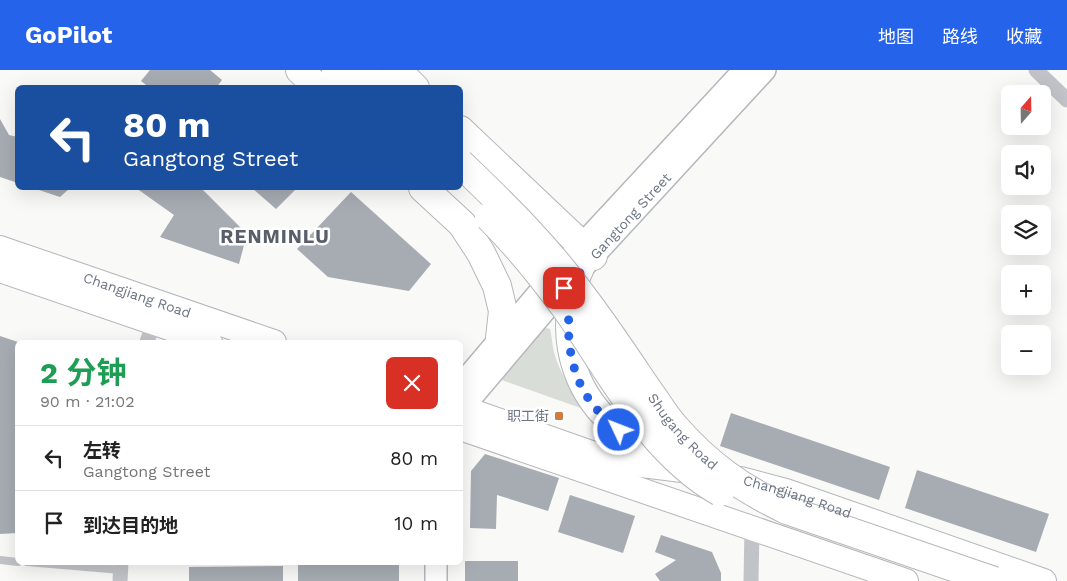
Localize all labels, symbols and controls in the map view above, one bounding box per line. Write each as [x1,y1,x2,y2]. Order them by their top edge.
text: GoPilot [25,21,112,49]
text: 地图 [878,26,914,47]
text: 路线 [942,26,978,47]
text: 收藏 [1006,26,1042,47]
north arrow [1001,85,1051,135]
map controls [1001,85,1051,375]
text: 80 m [123,104,210,146]
icon: left [40,105,105,170]
button: sound [1001,145,1051,195]
text: Gangtong Street [123,146,298,171]
street label: Gangtong Street [587,169,674,262]
button: layers [1001,205,1051,255]
district label: RENMINLU [220,225,330,248]
button: + [1001,265,1051,315]
pin [543,267,585,309]
street label: Changjiang Road [81,269,193,321]
icon: arrive [550,274,578,302]
button: − [1001,325,1051,375]
text: 2 分钟 [40,355,126,390]
button: close [386,357,438,409]
street label: Shugang Road [645,390,721,473]
text: 90 m · 21:02 [40,392,135,411]
position arrow [592,403,644,455]
place label: 职工街 [507,408,549,424]
marker: 职工街 [553,410,565,422]
text: 左转 [83,439,121,462]
icon: left [40,444,68,472]
text: 80 m [390,447,438,470]
text: Gangtong Street [83,462,210,481]
street label: Changjiang Road [741,472,854,521]
icon: arrive [40,509,68,537]
text: 10 m [394,512,438,535]
text: 到达目的地 [83,514,178,537]

